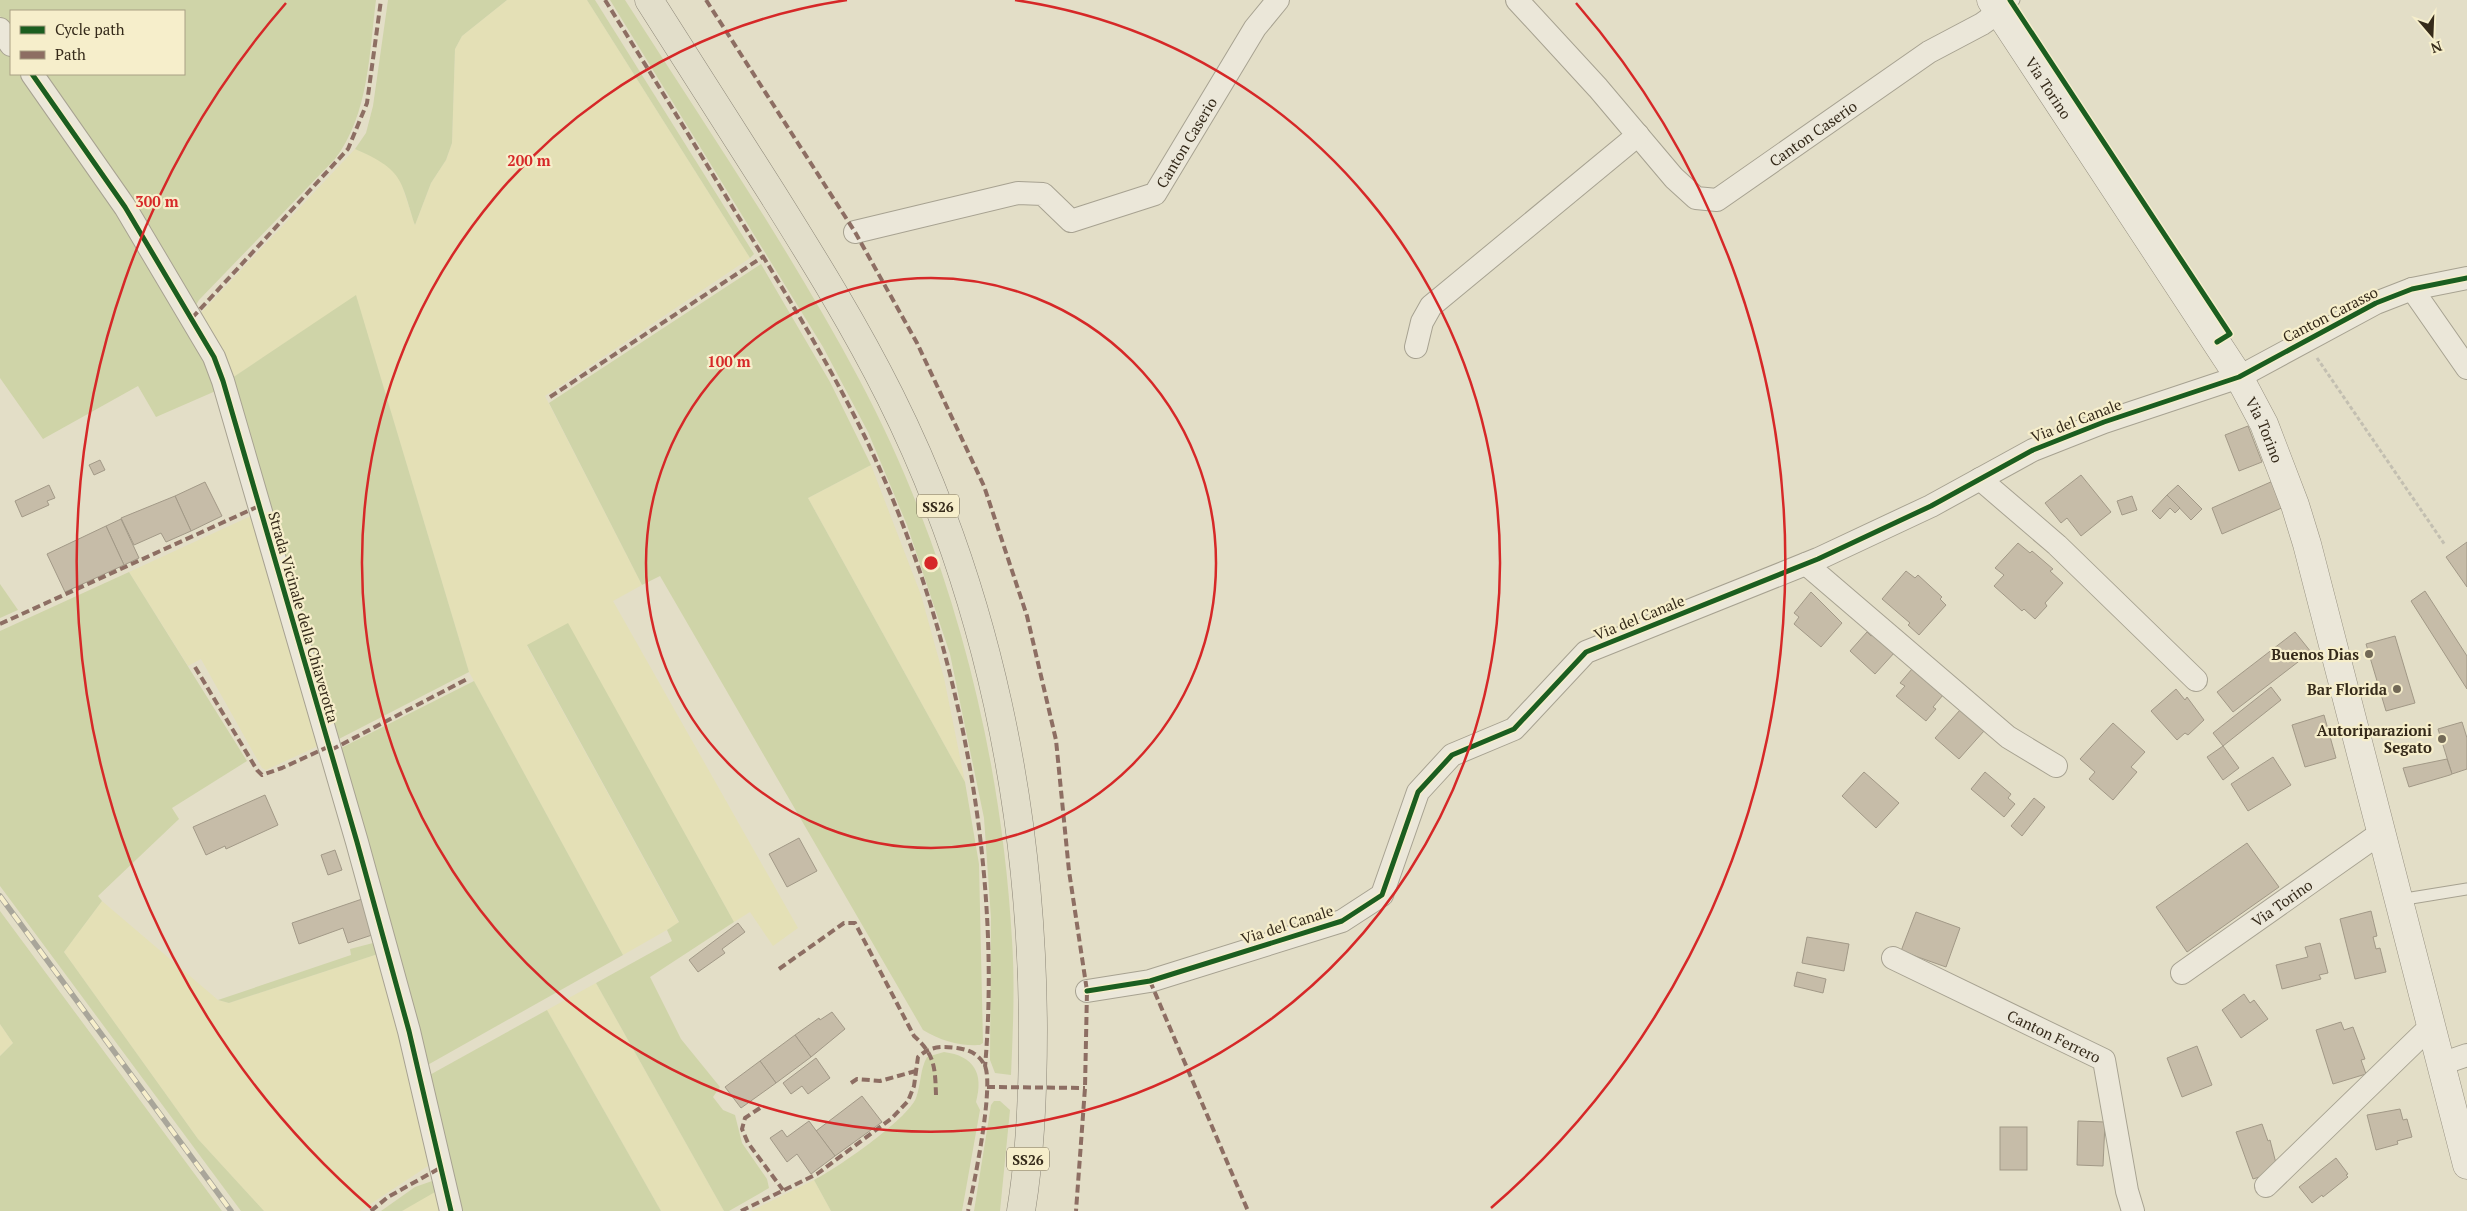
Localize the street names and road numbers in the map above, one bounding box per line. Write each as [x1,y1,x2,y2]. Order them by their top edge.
street label: Via Torino [2021,53,2076,123]
street label: Canton Caserio [1151,93,1221,191]
street label: Canton Caserio [1765,96,1860,171]
street label: Canton Carasso [2279,281,2381,347]
street label: Via del Canale [2028,393,2124,447]
street label: Via Torino [2241,393,2288,465]
road number: SS26 [917,494,959,518]
street label: Strada Vicinale della Chiaverotta [264,509,344,725]
street label: Via del Canale [1591,590,1687,644]
street label: Via Torino [2247,874,2316,931]
street label: Via del Canale [1238,900,1336,948]
street label: Canton Ferrero [2004,1005,2104,1067]
road number: SS26 [1007,1148,1049,1170]

